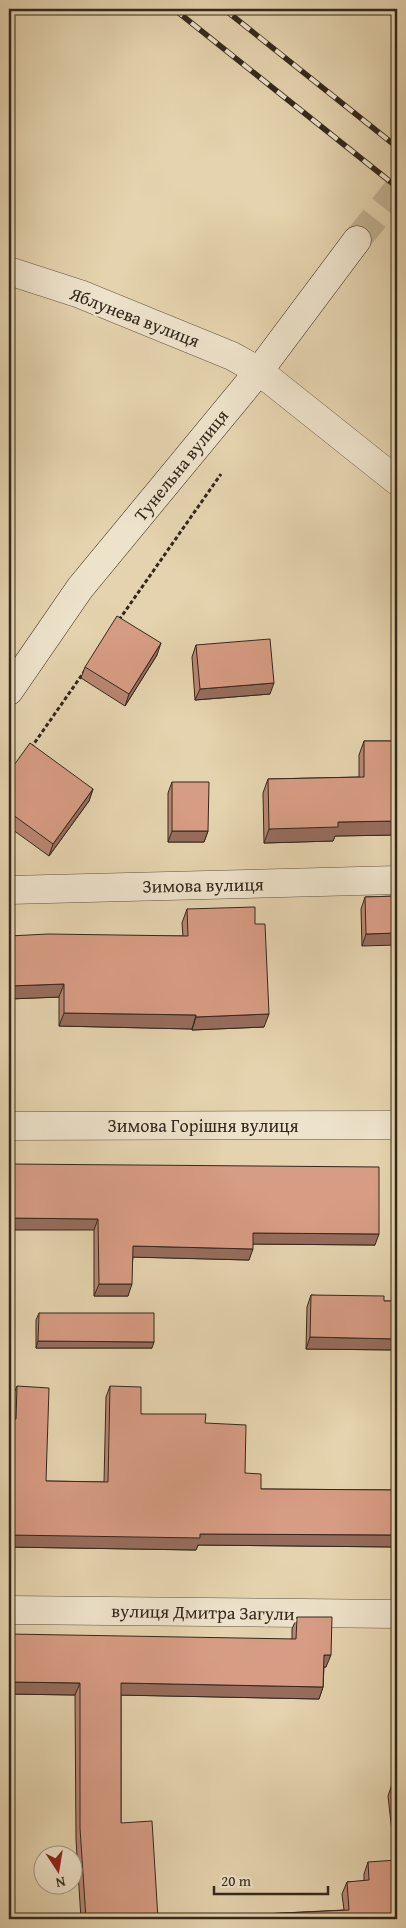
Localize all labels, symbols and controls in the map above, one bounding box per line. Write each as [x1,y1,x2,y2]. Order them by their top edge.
street label: Яблунева вулиця [65,279,204,354]
street label: Тунельна вулиця [127,403,235,527]
street label: Зимова вулиця [142,870,264,900]
street label: Зимова Горішня вулиця [107,1112,299,1139]
street label: вулиця Дмитра Загули [111,1597,295,1627]
north arrow [32,1846,82,1896]
scale bar [214,1863,327,1895]
text: 20 m [221,1870,252,1891]
text: N [53,1872,67,1894]

